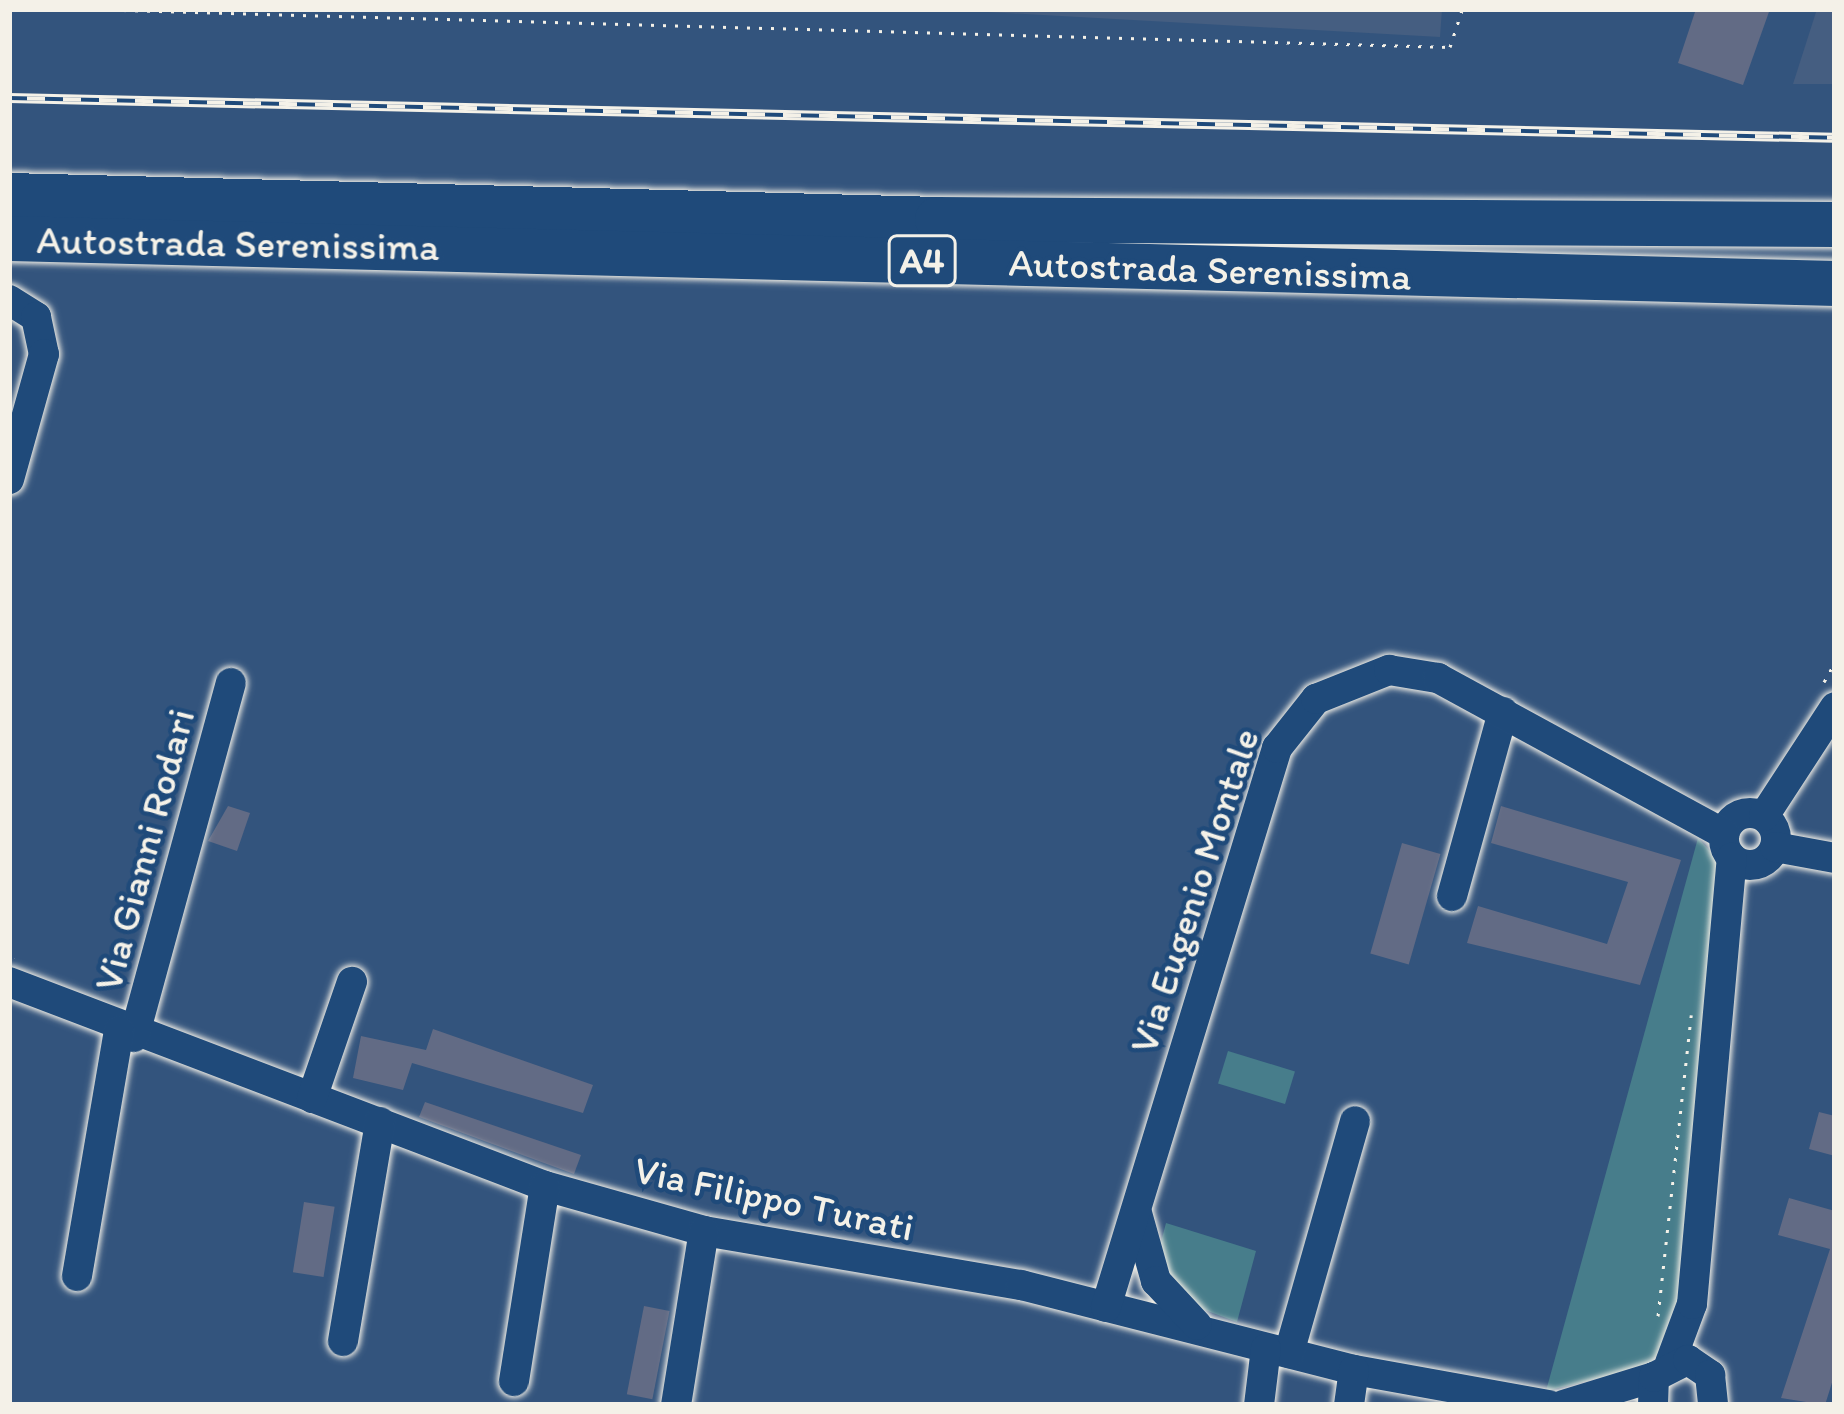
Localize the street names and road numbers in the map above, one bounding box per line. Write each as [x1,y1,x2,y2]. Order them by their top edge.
street label: Autostrada Serenissima [38,217,438,271]
road number: A4 [886,231,958,291]
street label: Autostrada Serenissima [1010,240,1410,300]
street label: Via Gianni Rodari [85,705,205,995]
street label: Via Eugenio Montale [1121,723,1269,1059]
street label: Via Filippo Turati [632,1147,916,1251]

